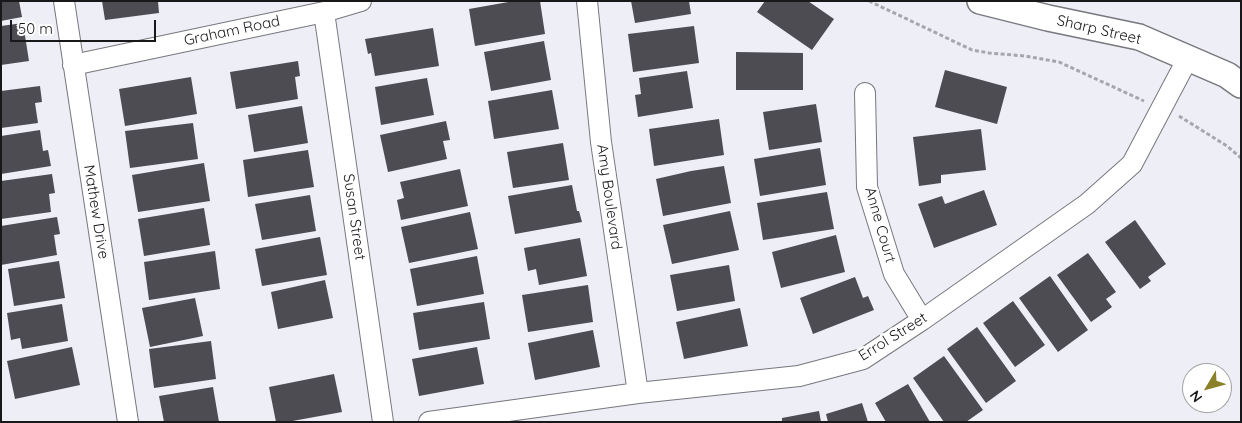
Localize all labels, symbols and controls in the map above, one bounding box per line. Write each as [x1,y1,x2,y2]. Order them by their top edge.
scale bar [12,10,159,42]
street label: Graham Road [182,12,282,50]
street label: Sharp Street [1055,12,1143,48]
text: 50 m [18,19,53,38]
street label: Amy Boulevard [593,143,625,251]
street label: Mathew Drive [80,164,112,260]
street label: Susan Street [339,173,369,261]
street label: Anne Court [861,185,899,265]
street label: Errol Street [855,309,931,365]
north arrow [1182,363,1232,413]
text: N [1186,387,1206,406]

